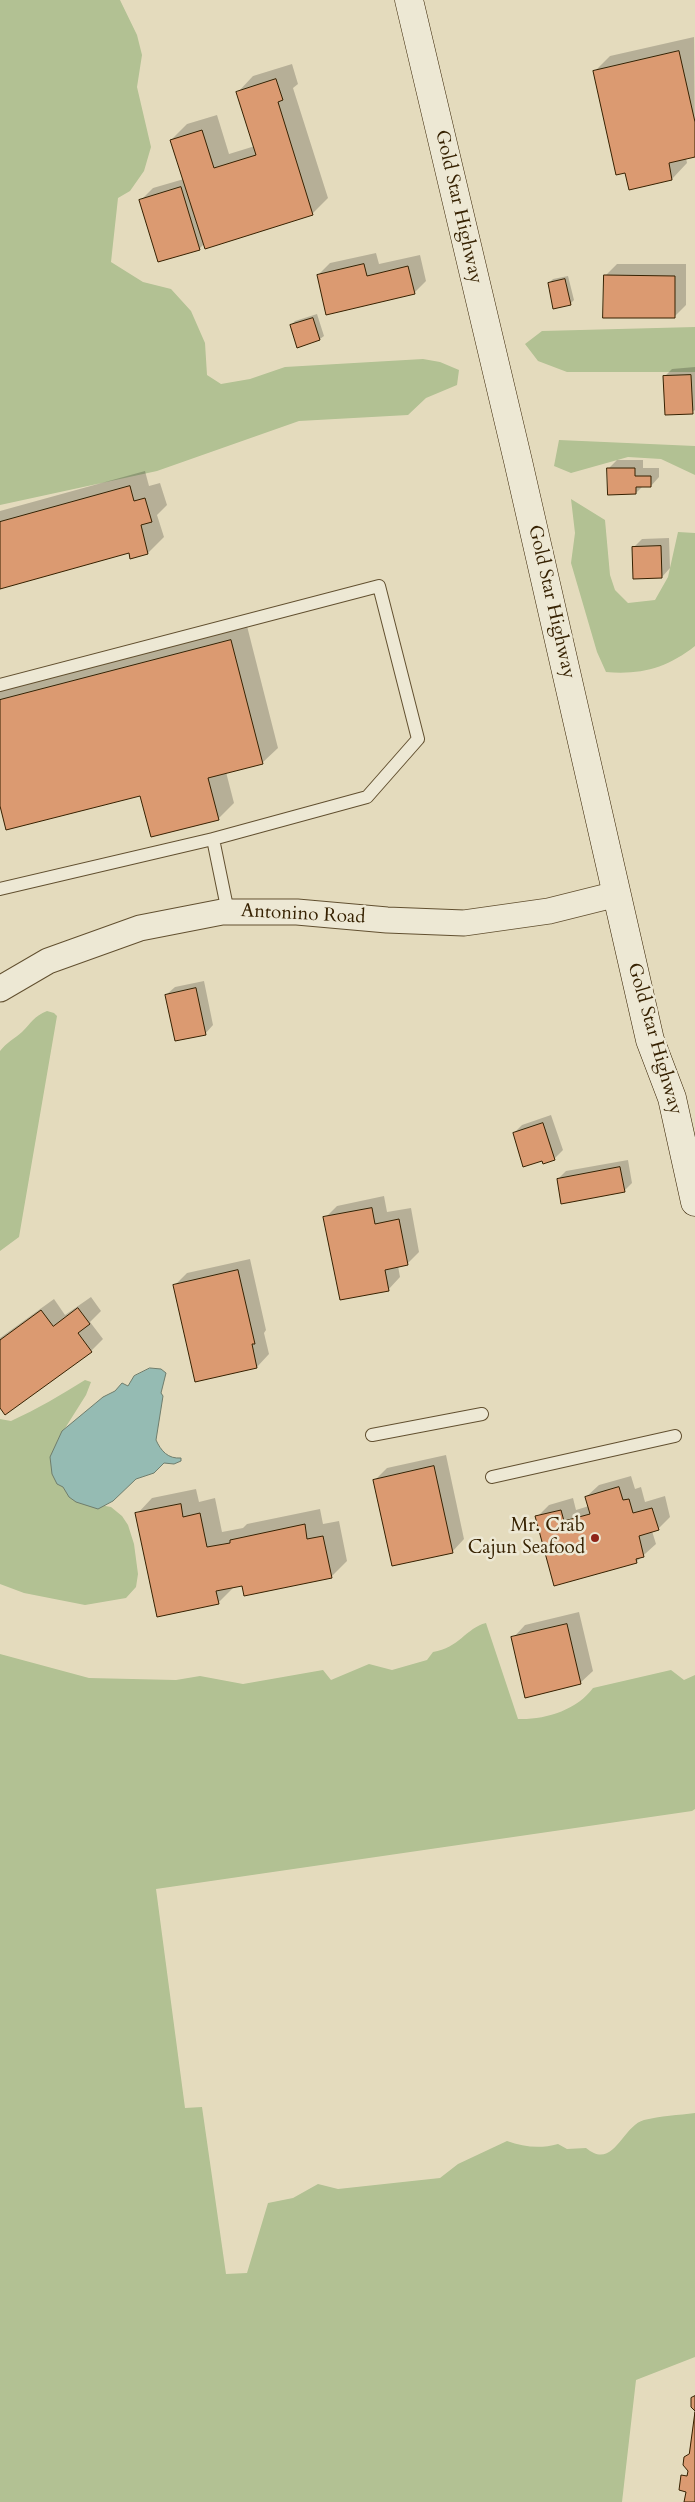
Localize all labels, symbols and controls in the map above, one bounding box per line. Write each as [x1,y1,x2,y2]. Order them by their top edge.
street label: Gold Star Highway [429,128,487,286]
street label: Gold Star Highway [522,523,580,681]
street label: Antonino Road [240,900,366,930]
street label: Gold Star Highway [621,960,687,1118]
place label: Mr. Crab Cajun Seafood [468,1516,585,1560]
marker: Mr. Crab Cajun Seafood [589,1532,601,1544]

